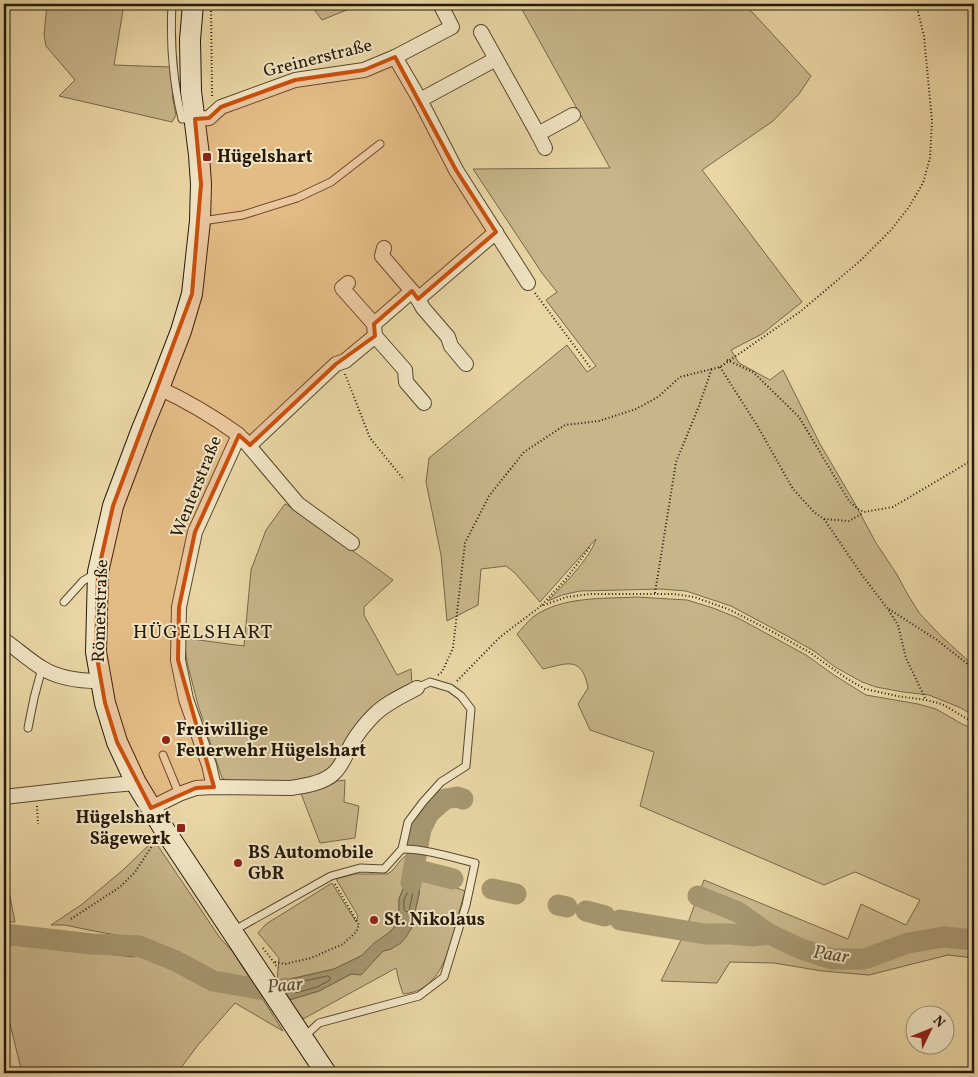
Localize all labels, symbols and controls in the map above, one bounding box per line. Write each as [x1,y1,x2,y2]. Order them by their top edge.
street label: Greinerstraße [261,33,375,85]
place label: Hügelshart [217,145,313,170]
marker: Hügelshart [201,151,213,163]
street label: Wenterstraße [165,432,229,542]
street label: Römerstraße [87,559,115,663]
district label: HÜGELSHART [133,619,273,647]
place label: Freiwillige Feuerwehr Hügelshart [176,718,366,764]
marker: Freiwillige Feuerwehr Hügelshart [160,734,172,746]
place label: Hügelshart Sägewerk [76,806,171,852]
marker: Hügelshart Sägewerk [175,822,187,834]
place label: BS Automobile GbR [248,841,374,887]
marker: BS Automobile GbR [232,857,244,869]
place label: St. Nikolaus [384,908,485,933]
marker: St. Nikolaus [368,914,380,926]
water label: Paar [811,939,852,971]
water label: Paar [266,971,305,1001]
north arrow [906,1004,956,1054]
text: N [928,1012,949,1032]

